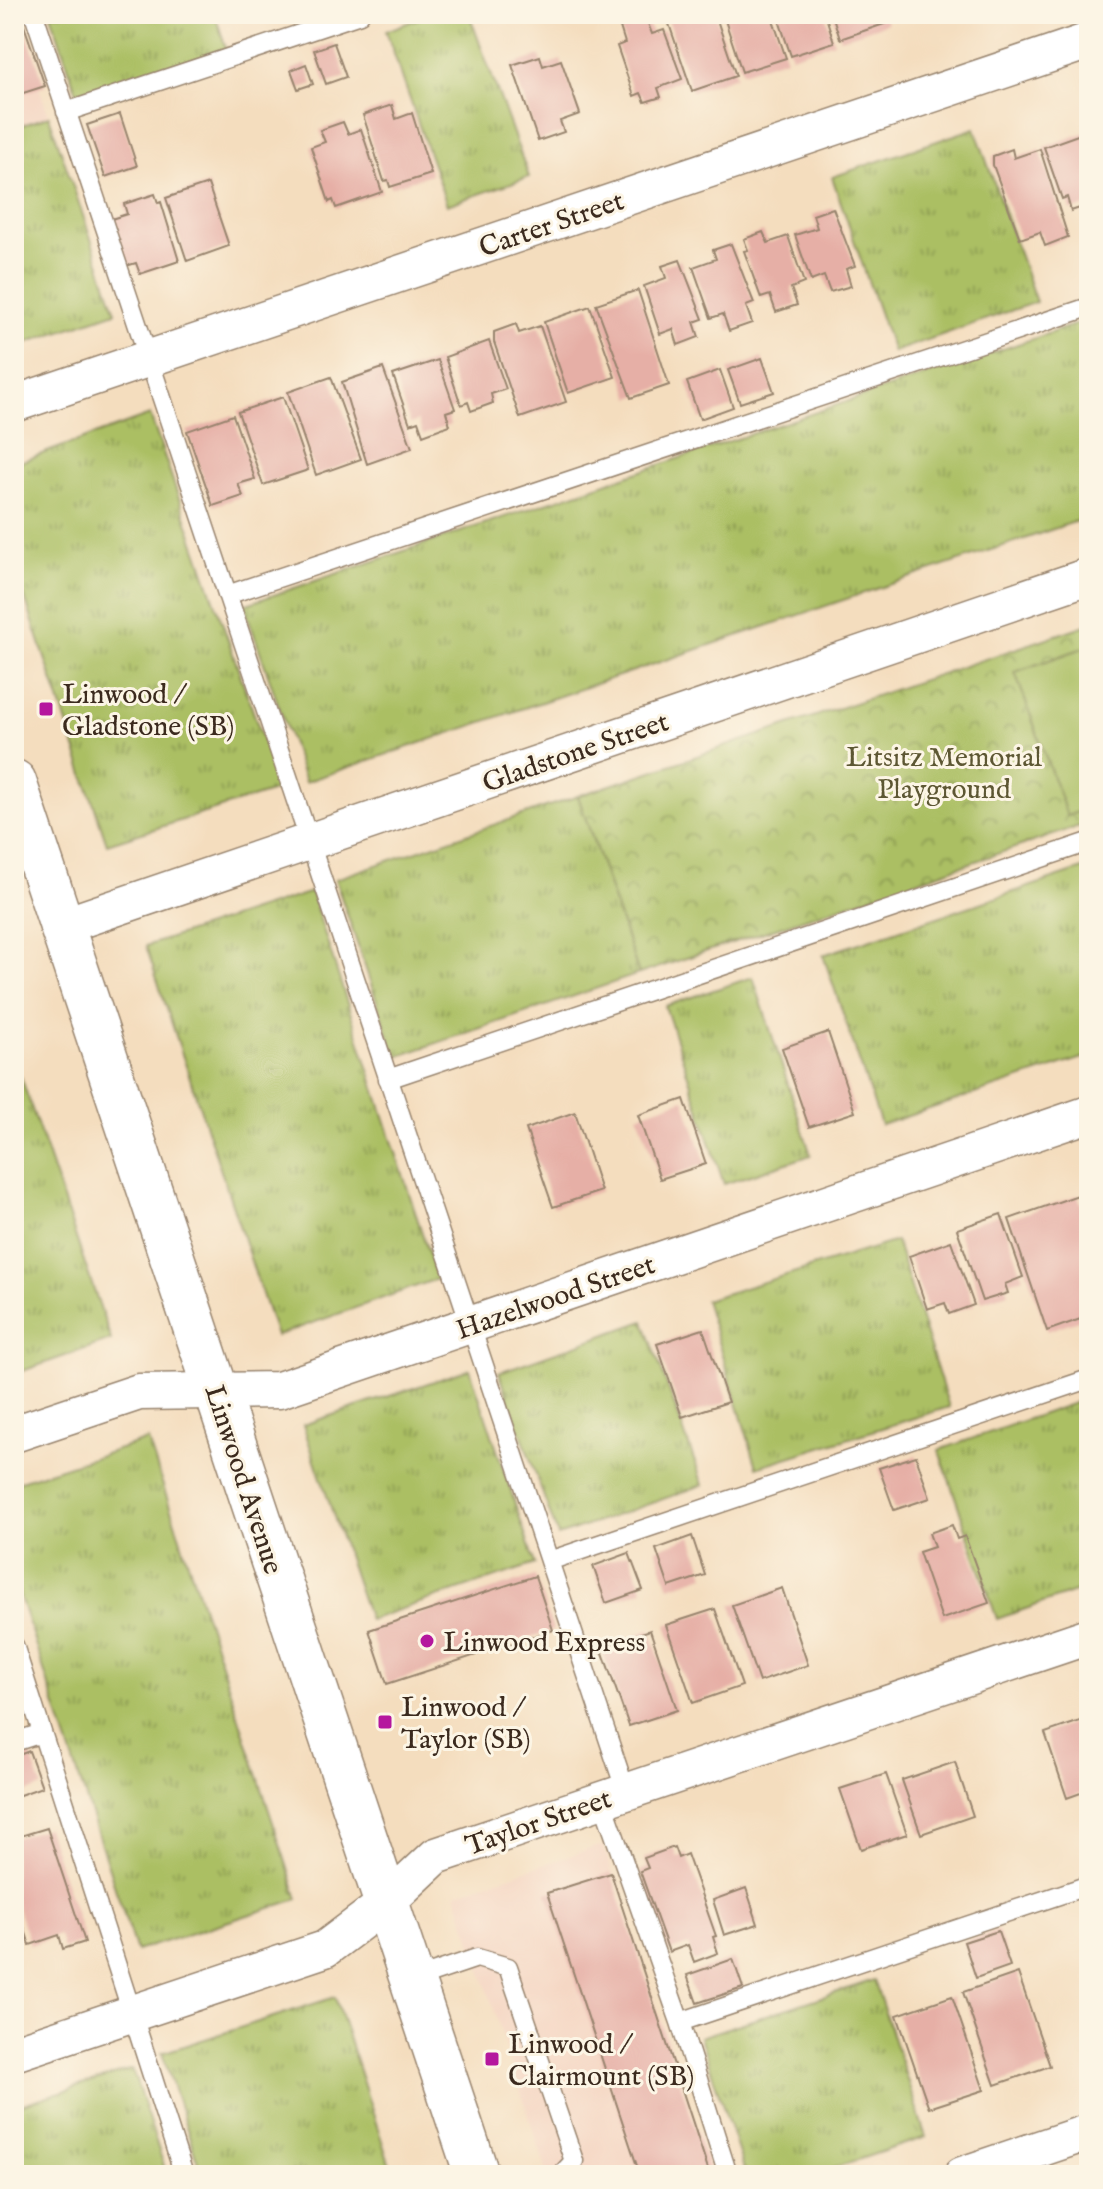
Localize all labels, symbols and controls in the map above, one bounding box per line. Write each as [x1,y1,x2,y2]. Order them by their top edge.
street label: Carter Street [475,184,629,266]
place label: Linwood / Gladstone (SB) [62,678,234,745]
marker: Linwood / Gladstone (SB) [37,700,55,718]
street label: Gladstone Street [478,705,674,802]
park label: Litsitz Memorial Playground [846,741,1042,808]
street label: Hazelwood Street [452,1248,660,1349]
street label: Linwood Avenue [196,1381,290,1579]
place label: Linwood Express [443,1626,645,1661]
marker: Linwood Express [418,1632,436,1650]
place label: Linwood / Taylor (SB) [401,1691,531,1758]
marker: Linwood / Taylor (SB) [376,1713,394,1731]
street label: Taylor Street [461,1782,617,1865]
place label: Linwood / Clairmount (SB) [508,2028,694,2095]
marker: Linwood / Clairmount (SB) [483,2050,501,2068]

